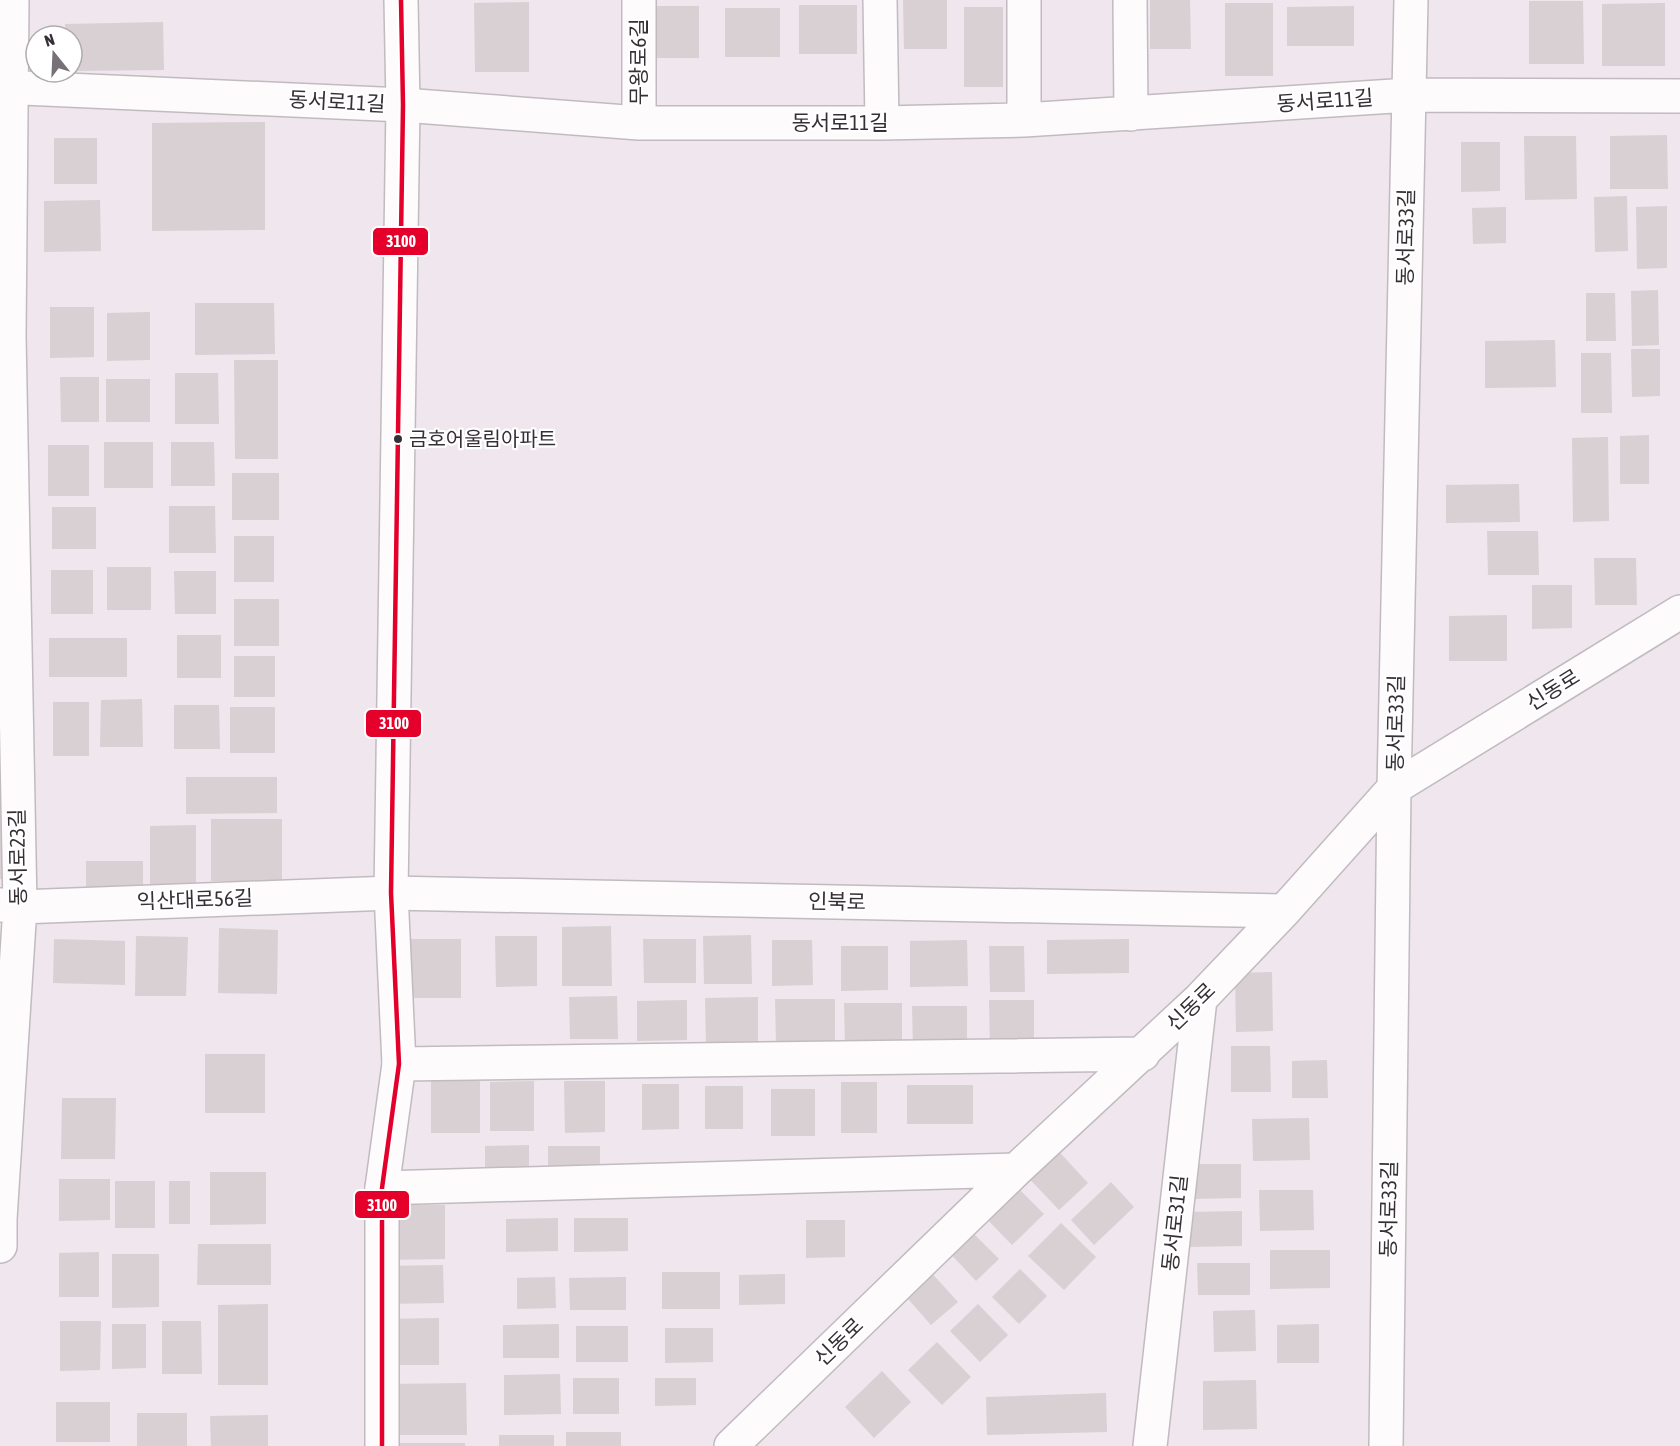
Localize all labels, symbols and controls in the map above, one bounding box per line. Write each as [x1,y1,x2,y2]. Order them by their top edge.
street label: 무왕로6길 [626,18,650,106]
north arrow [24,24,84,84]
text: N [42,30,57,50]
street label: 동서로11길 [1276,85,1374,115]
street label: 동서로11길 [288,86,386,116]
street label: 동서로11길 [791,110,889,134]
street label: 동서로33길 [1392,188,1418,286]
line badge: 3100 [372,227,429,256]
text: 3100 [386,232,417,250]
place label: 금호어울림아파트 [409,427,556,450]
marker: 금호어울림아파트 [392,433,404,445]
street label: 신동로 [1522,664,1583,715]
street label: 동서로33길 [1382,674,1408,772]
line badge: 3100 [365,709,422,738]
text: 3100 [379,714,410,732]
street label: 동서로23길 [4,808,30,906]
street label: 익산대로56길 [136,885,254,913]
street label: 인북로 [808,888,866,914]
street label: 신동로 [1161,978,1219,1035]
street label: 동서로33길 [1375,1160,1401,1258]
street label: 동서로31길 [1157,1173,1191,1272]
line badge: 3100 [354,1190,410,1219]
text: 3100 [367,1196,398,1214]
street label: 신동로 [809,1313,867,1370]

